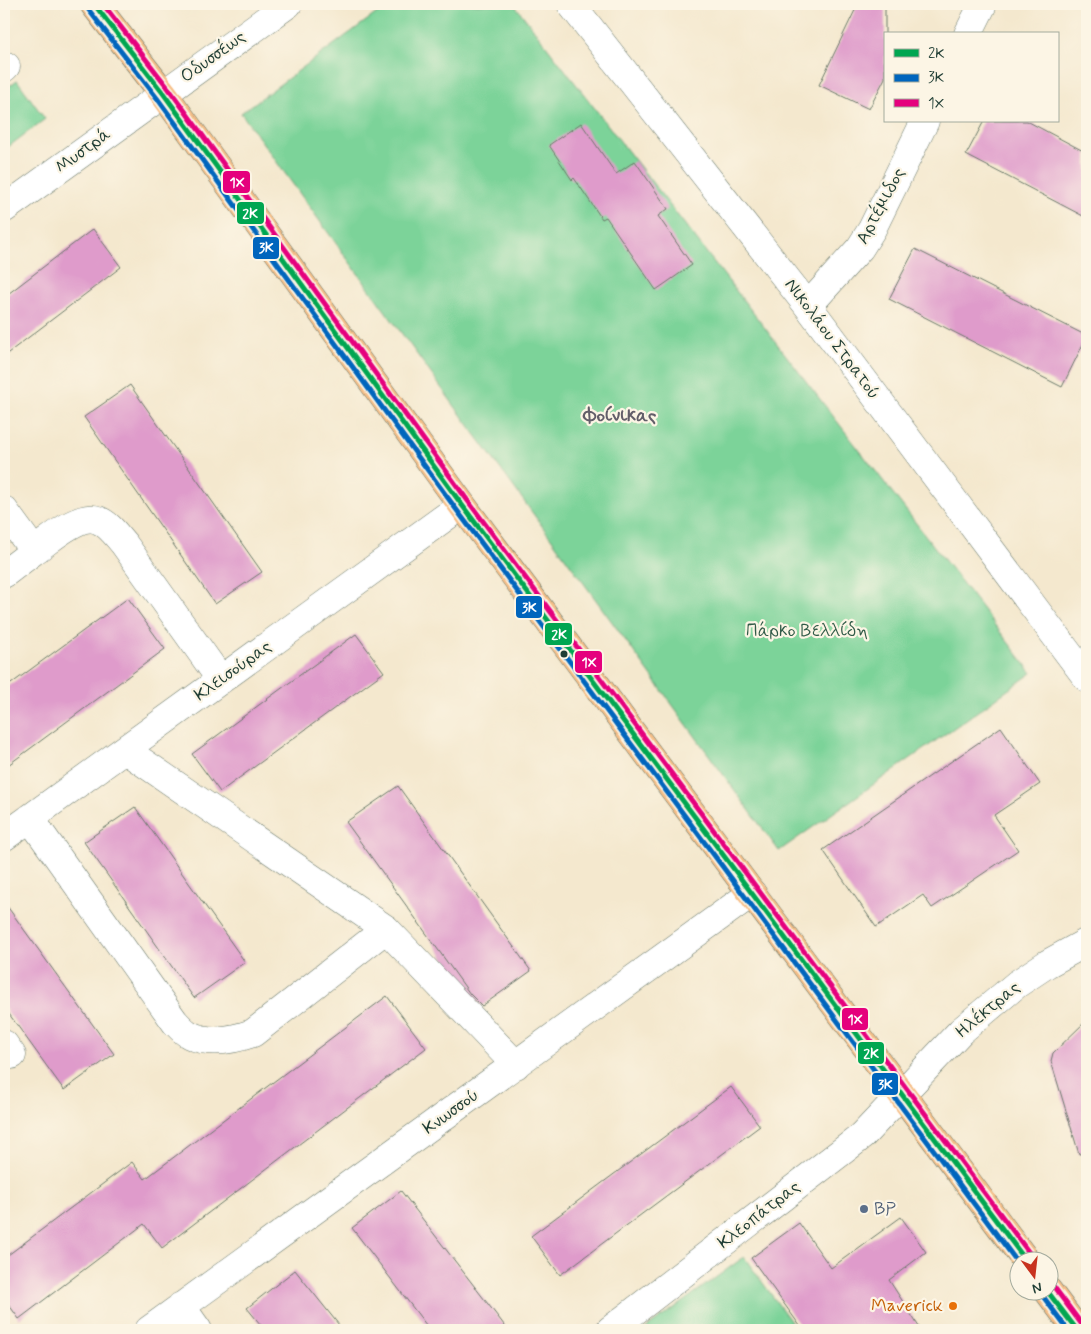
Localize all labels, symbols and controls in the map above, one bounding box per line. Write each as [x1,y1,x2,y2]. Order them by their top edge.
street label: Οδυσσέως [175,24,251,89]
legend [884,32,1058,122]
text: 2Κ [928,44,944,64]
text: 3Κ [928,68,944,88]
text: 1Χ [928,94,944,114]
street label: Μυστρά [50,123,116,179]
street label: Αρτέμιδος [850,163,911,248]
line badge: 1Χ [222,170,251,194]
text: 1Χ [229,174,245,192]
line badge: 2Κ [236,201,265,225]
text: 2Κ [242,205,258,223]
line badge: 3Κ [252,236,280,260]
text: 3Κ [259,239,274,257]
street label: Νικολάου Στρατού [779,274,885,404]
district label: Φοίνικας [583,403,657,428]
line badge: 3Κ [515,595,543,619]
text: 3Κ [522,599,537,617]
park label: Πάρκο Βελλίδη [746,619,868,643]
line badge: 2Κ [544,622,573,646]
text: 2Κ [551,626,567,644]
street label: Κλεισούρας [190,635,277,707]
unlabelled marker [559,649,569,659]
line badge: 1Χ [574,650,603,674]
text: 1Χ [581,654,597,672]
street label: Ηλέκτρας [950,975,1025,1044]
line badge: 1Χ [841,1007,869,1031]
text: 1Χ [847,1011,863,1029]
line badge: 2Κ [857,1041,885,1065]
text: 2Κ [863,1045,879,1063]
line badge: 3Κ [871,1072,899,1096]
text: 3Κ [878,1076,893,1094]
street label: Κνωσσού [418,1083,484,1141]
street label: Κλεοπάτρας [713,1175,805,1255]
place label: BP [874,1197,896,1221]
marker: BP [858,1203,870,1215]
north arrow [1008,1252,1058,1302]
text: N [1030,1278,1044,1297]
place label: Maverick [871,1294,943,1318]
marker: Maverick [947,1300,959,1312]

